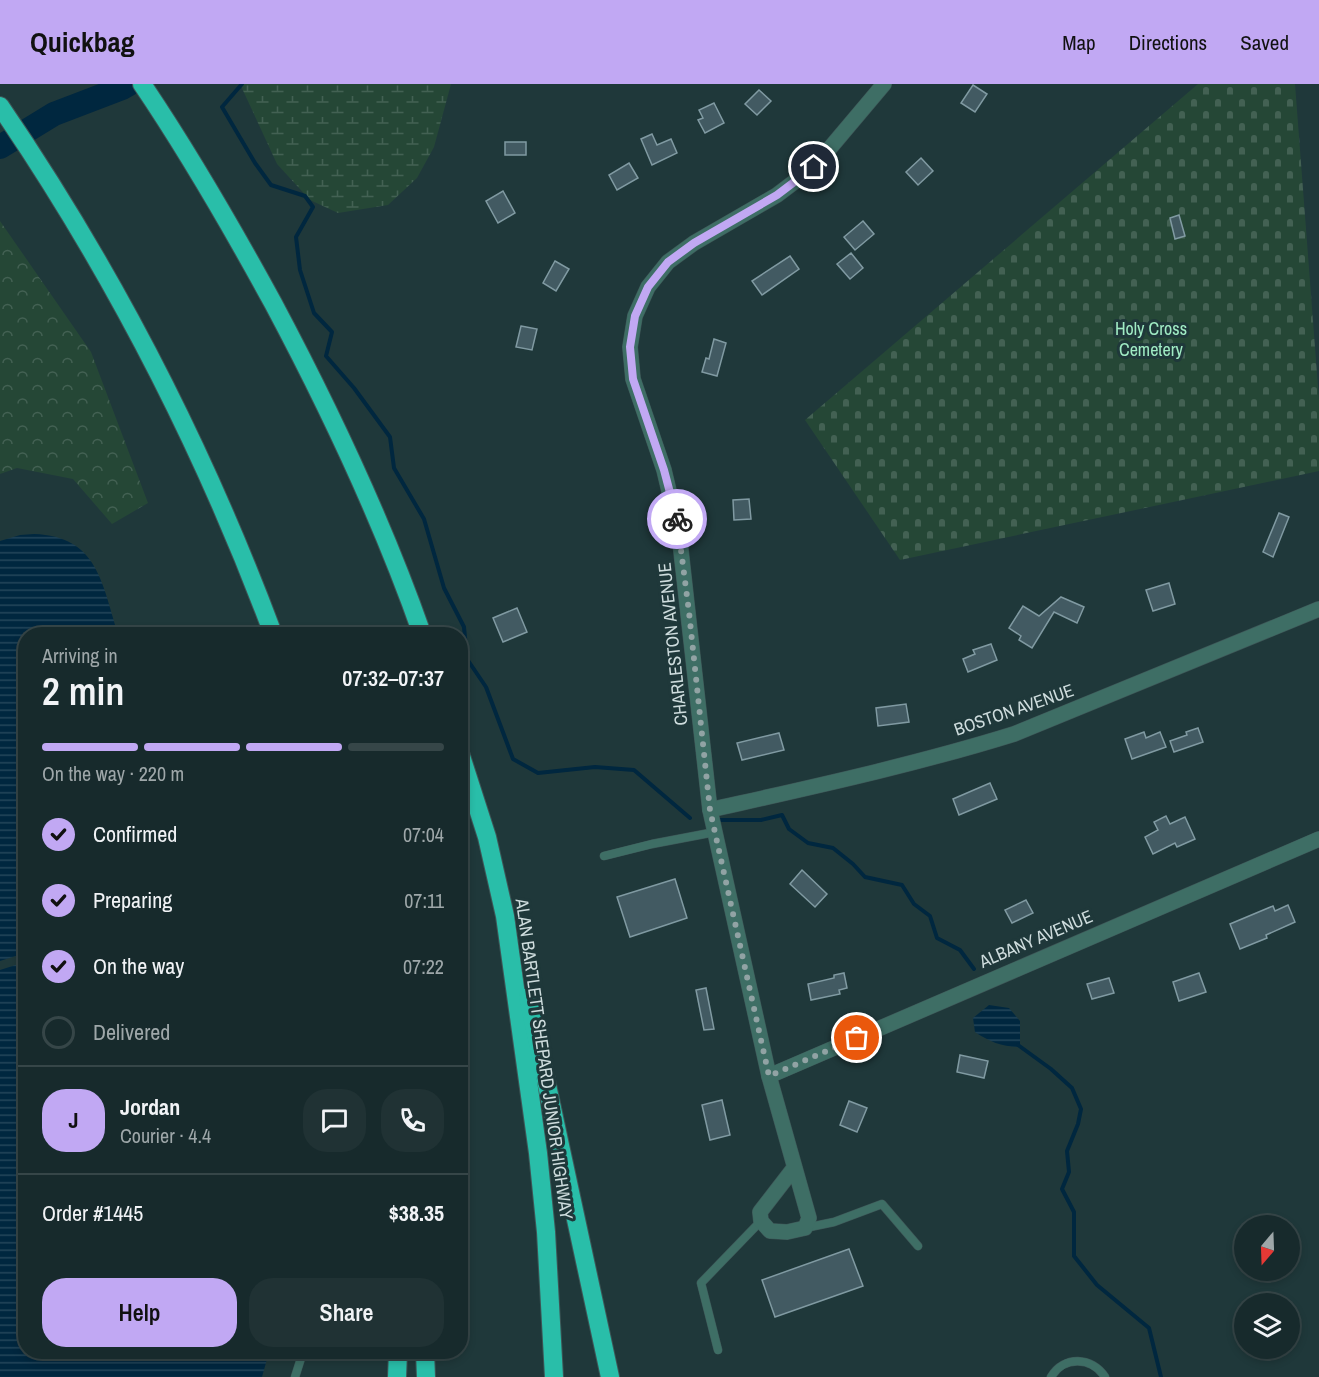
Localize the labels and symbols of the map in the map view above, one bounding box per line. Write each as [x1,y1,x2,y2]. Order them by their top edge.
pin [788,141,839,192]
park label: Holy Cross Cemetery [1115,316,1187,362]
courier [647,489,707,549]
street label: CHARLESTON AVENUE [652,561,693,727]
street label: BOSTON AVENUE [951,677,1077,742]
street label: ALAN BARTLETT SHEPARD JUNIOR HIGHWAY [509,896,579,1221]
street label: ALBANY AVENUE [974,903,1096,974]
pin [831,1012,882,1063]
north arrow [1234,1215,1300,1281]

